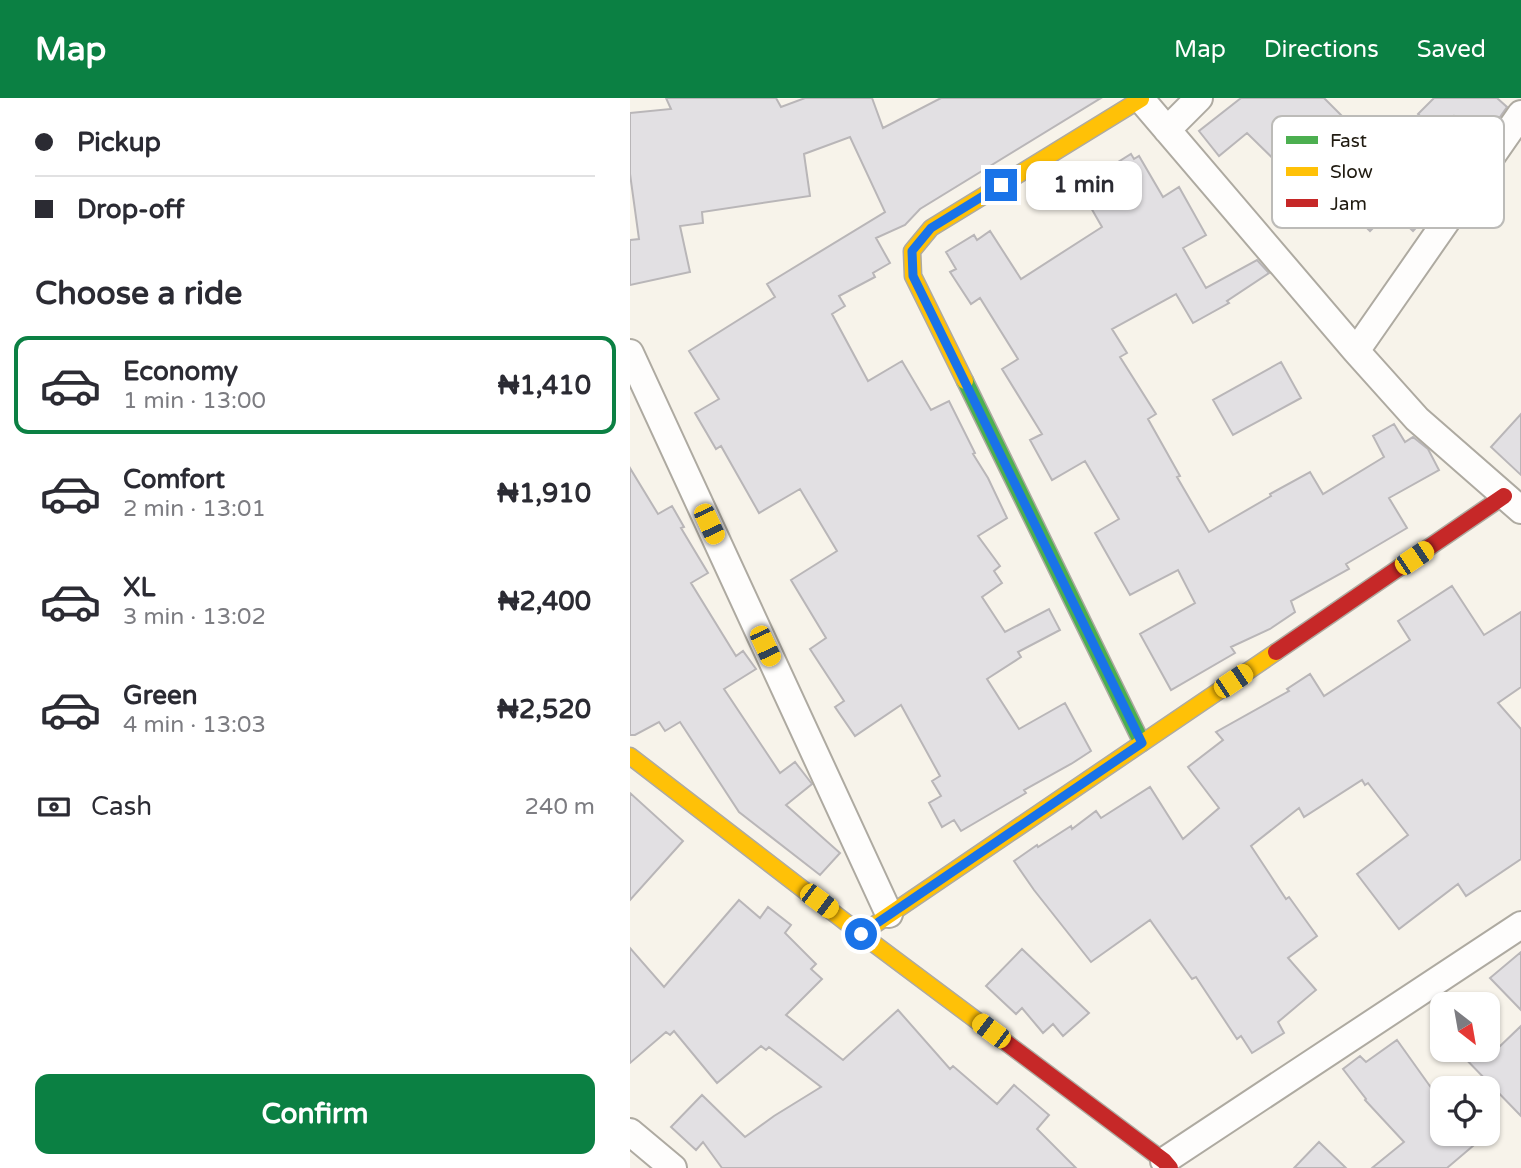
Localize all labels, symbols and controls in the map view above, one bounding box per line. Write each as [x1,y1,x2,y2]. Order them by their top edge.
text: Map [35,30,106,69]
text: Map [1174,35,1226,64]
text: Directions [1264,35,1379,64]
text: Saved [1417,35,1486,64]
legend [1272,116,1504,228]
text: Pickup [77,127,161,158]
text: Fast [1330,130,1367,152]
callout: 1 min [1026,160,1141,210]
text: Slow [1330,161,1373,183]
route end [985,169,1017,201]
text: 1 min [1053,171,1115,199]
text: Jam [1330,193,1367,215]
text: Drop-off [77,194,184,225]
text: Choose a ride [35,275,242,313]
icon: car [39,354,102,417]
text: Economy [123,356,238,387]
text: ₦1,410 [498,370,591,401]
text: 1 min · 13:00 [123,387,266,415]
icon: car [39,462,102,525]
text: Comfort [123,464,225,495]
text: ₦1,910 [497,478,591,509]
text: 2 min · 13:01 [123,495,266,523]
car [691,501,728,547]
car [1391,538,1438,578]
icon: car [39,570,102,633]
text: XL [123,572,155,603]
text: ₦2,400 [498,586,591,617]
text: 3 min · 13:02 [123,603,266,631]
car [747,623,784,669]
car [1210,661,1257,701]
icon: car [39,678,102,741]
text: Green [123,680,198,711]
text: ₦2,520 [497,694,591,725]
text: 4 min · 13:03 [123,711,266,739]
icon: cash [35,788,73,826]
text: Cash [91,791,152,822]
text: 240 m [525,793,595,821]
car [796,880,843,922]
route start [845,918,877,950]
north arrow [1430,992,1500,1062]
map controls [1430,992,1500,1146]
car [968,1010,1015,1052]
button: Confirm [35,1074,595,1154]
button: locate [1430,1076,1500,1146]

